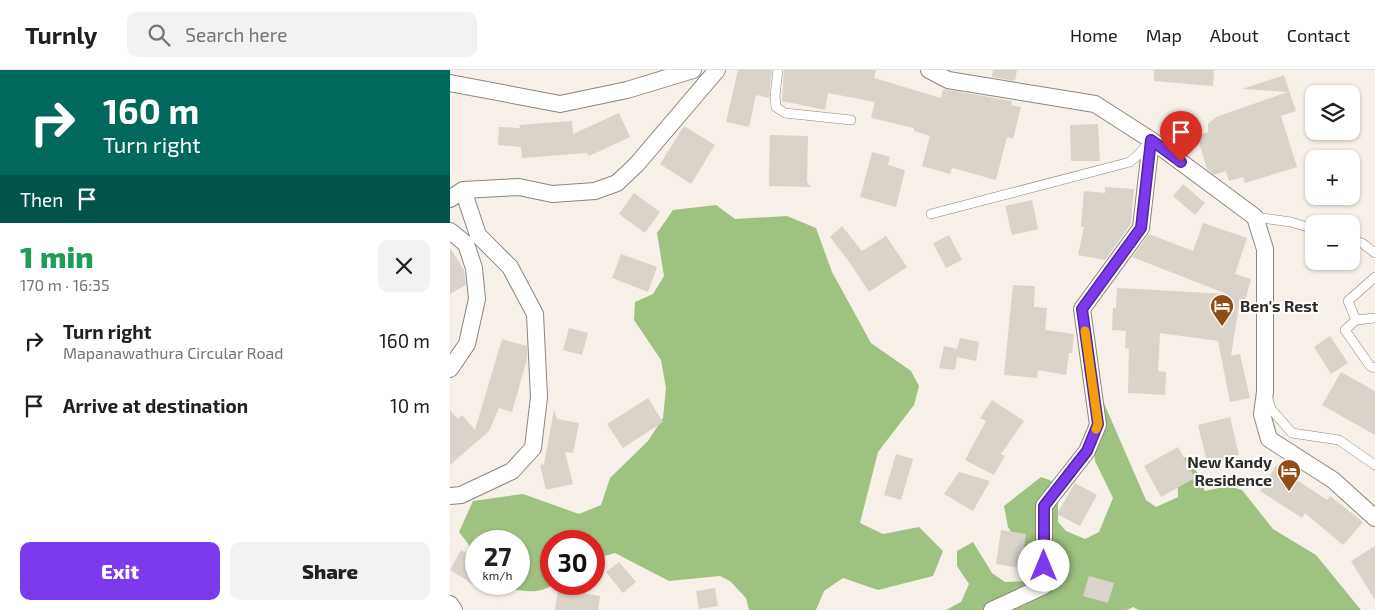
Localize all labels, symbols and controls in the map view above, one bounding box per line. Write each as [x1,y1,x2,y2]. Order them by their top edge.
search box [127,12,477,57]
text: Turnly [25,20,97,49]
icon: search [145,21,173,49]
text: Search here [185,23,287,46]
text: Home [1070,24,1118,46]
text: Map [1146,24,1182,46]
text: About [1210,24,1259,46]
text: Contact [1287,24,1350,46]
map controls [1305,85,1360,270]
button: layers [1305,85,1360,140]
text: 160 m [103,89,199,131]
icon: right [20,90,85,155]
pin [1160,111,1202,162]
icon: arrive [1167,118,1195,146]
text: Turn right [103,131,201,157]
button: + [1305,150,1360,205]
icon: arrive [73,185,101,213]
text: Then [20,188,63,211]
button: − [1305,215,1360,270]
text: 1 min [20,238,94,274]
button: close [378,240,430,292]
text: 170 m · 16:35 [20,275,109,294]
hotel icon: Ben's Rest [1209,293,1235,327]
place label: Ben's Rest [1240,296,1319,315]
text: Turn right [63,320,151,343]
icon: right [20,327,48,355]
text: 160 m [379,329,430,352]
text: Mapanawathura Circular Road [63,343,283,362]
icon: arrive [20,392,48,420]
text: Arrive at destination [63,394,248,417]
text: 10 m [390,394,430,417]
place label: New Kandy Residence [1187,452,1272,489]
hotel icon: New Kandy Residence [1276,458,1302,492]
speed limit sign: 30 [540,530,605,595]
position arrow [1017,539,1069,591]
text: 27 [484,541,511,571]
button: Exit [20,542,220,600]
button: Share [230,542,430,600]
text: km/h [483,568,512,582]

